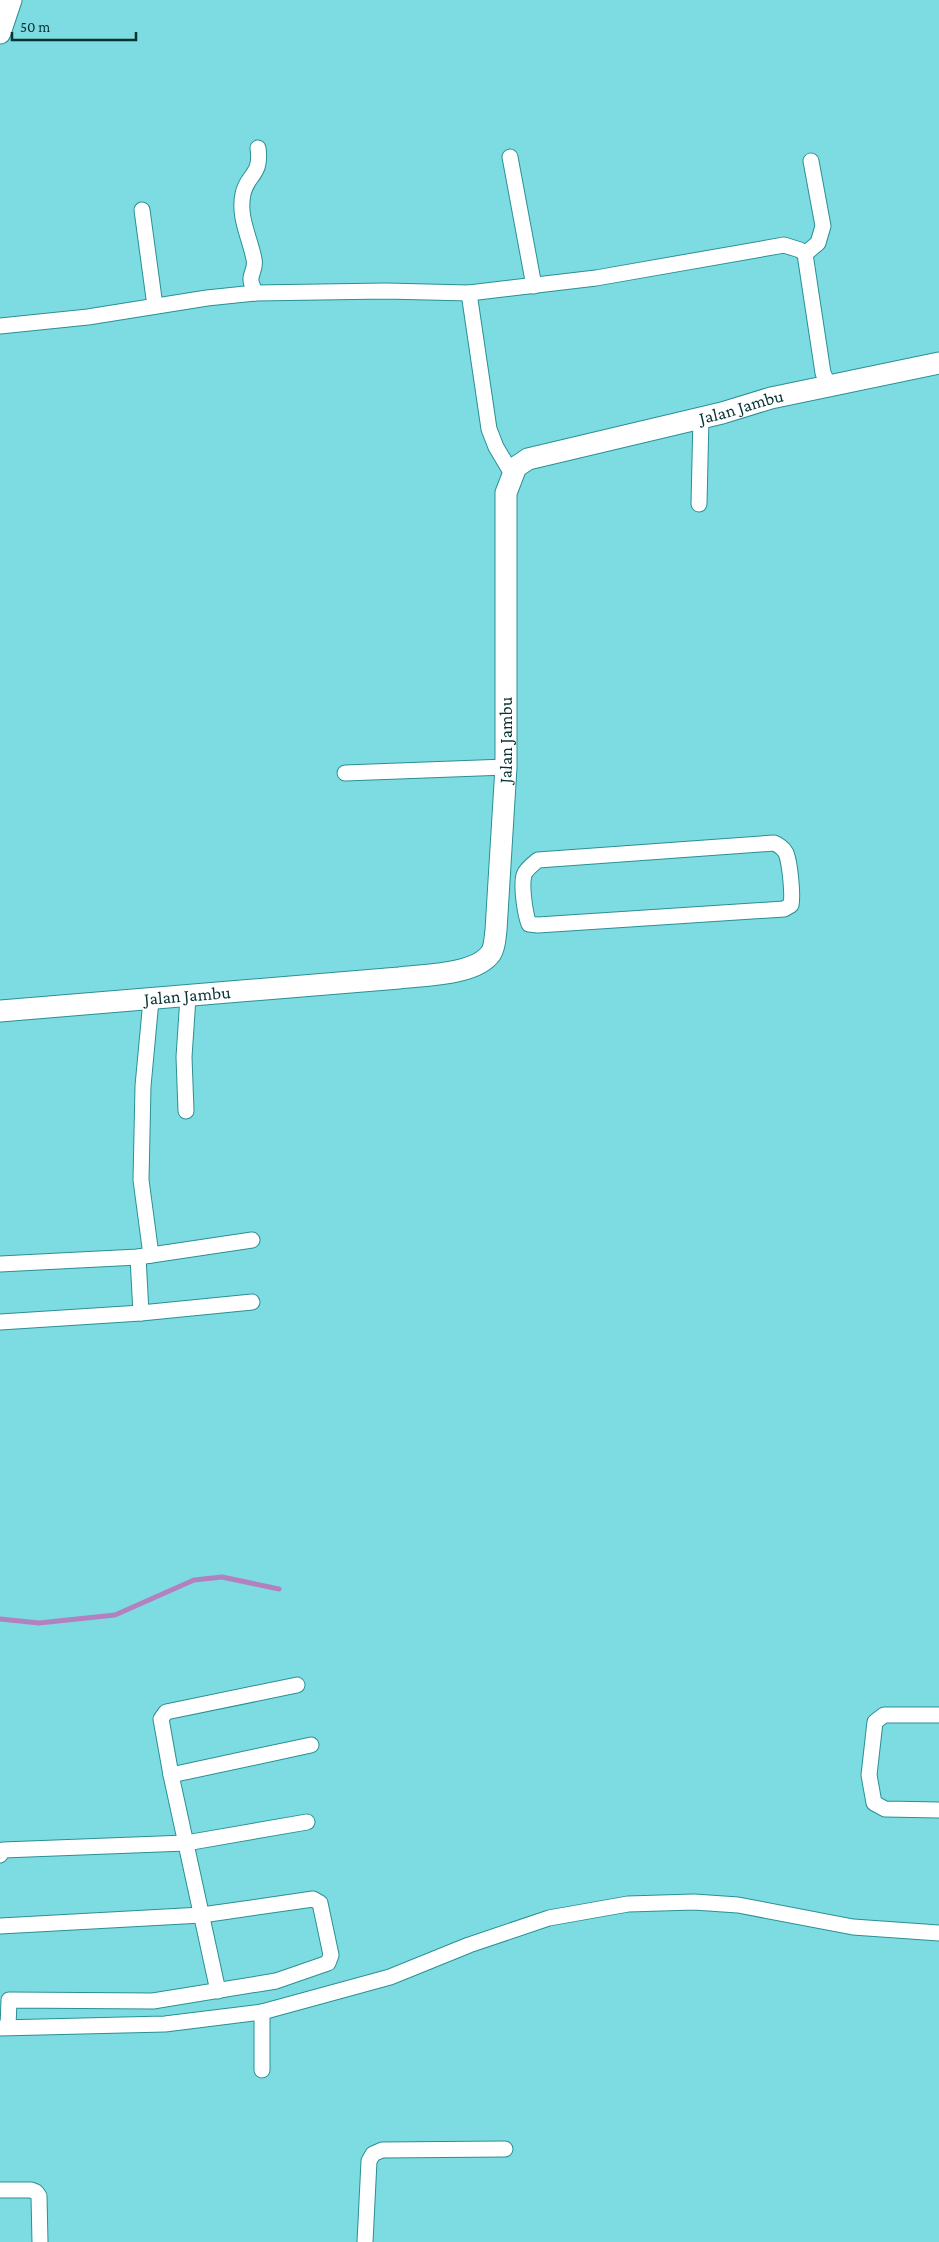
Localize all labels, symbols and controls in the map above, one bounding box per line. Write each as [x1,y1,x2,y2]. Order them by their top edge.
scale bar [12,10,136,42]
text: 50 m [20,19,50,35]
street label: Jalan Jambu [695,386,786,429]
street label: Jalan Jambu [495,696,516,786]
street label: Jalan Jambu [141,982,232,1009]

